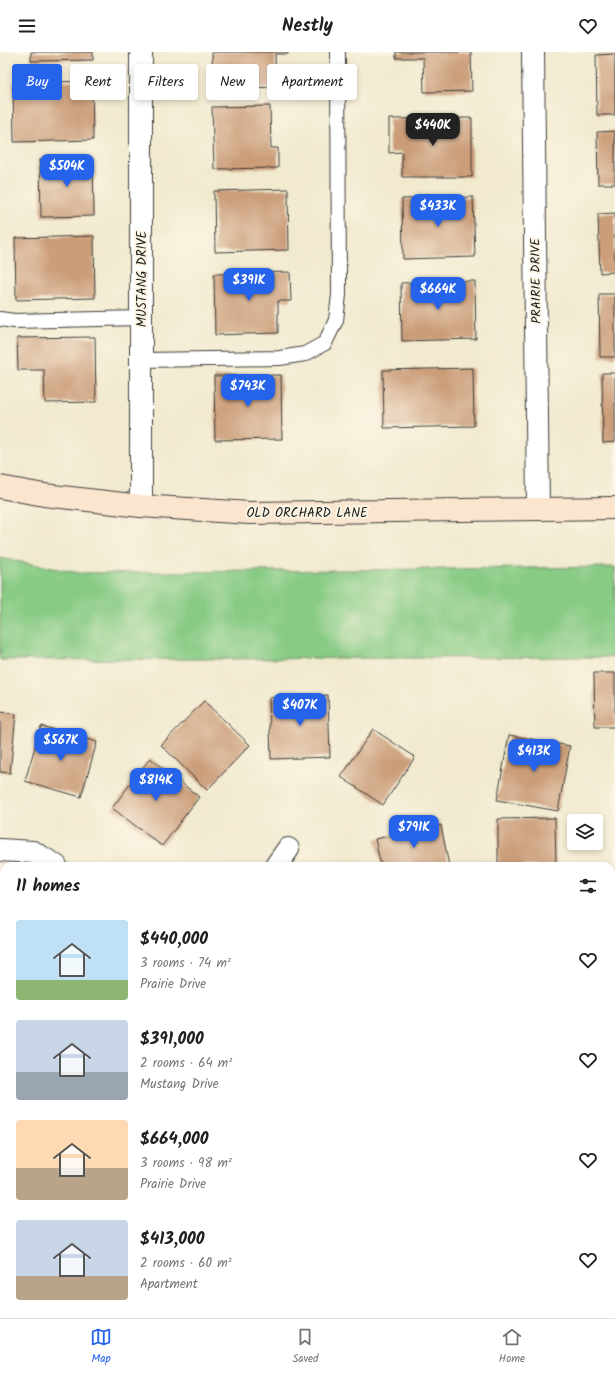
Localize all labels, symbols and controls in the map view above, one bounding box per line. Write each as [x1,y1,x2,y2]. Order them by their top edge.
text: Nestly [282,12,333,41]
icon: menu [16,15,38,37]
icon: heart [577,15,599,37]
chip: Buy [12,64,62,100]
chip: Rent [70,64,126,100]
chip: Filters [134,64,198,100]
chip: New [206,64,259,100]
chip: Apartment [267,64,357,100]
pin: $440K [405,113,461,147]
text: $440K [415,115,451,136]
pin: $504K [39,154,95,188]
text: $504K [49,156,85,177]
pin: $433K [410,194,466,228]
text: $433K [420,196,456,217]
street label: MUSTANG DRIVE [132,230,153,327]
street label: PRAIRIE DRIVE [525,238,548,324]
pin: $391K [221,268,277,302]
text: $391K [232,270,266,291]
pin: $664K [410,277,466,311]
text: $664K [420,279,456,300]
pin: $743K [220,374,276,408]
text: $743K [230,376,266,397]
street label: OLD ORCHARD LANE [246,503,368,524]
pin: $407K [272,693,328,727]
text: $407K [282,695,318,716]
pin: $567K [33,728,89,762]
text: $567K [43,730,79,751]
pin: $413K [506,739,562,773]
text: $413K [517,741,551,762]
pin: $814K [128,768,184,802]
text: $814K [139,770,173,791]
map controls [567,814,603,850]
button: layers [567,814,603,850]
pin: $791K [386,815,442,849]
text: $791K [398,817,430,838]
text: 11 homes [16,873,80,900]
icon: filters [577,875,599,897]
text: $440,000 [140,926,208,953]
icon: home [48,936,96,984]
icon: heart [577,949,599,971]
text: 3 rooms · 74 m² [140,953,231,974]
text: Prairie Drive [140,974,206,995]
text: $391,000 [140,1026,204,1053]
icon: home [48,1036,96,1084]
icon: heart [577,1049,599,1071]
text: 2 rooms · 64 m² [140,1053,232,1074]
text: Mustang Drive [140,1074,219,1095]
text: $664,000 [140,1126,208,1153]
icon: home [48,1136,96,1184]
icon: heart [577,1149,599,1171]
text: 3 rooms · 98 m² [140,1153,232,1174]
text: Prairie Drive [140,1174,206,1195]
text: $413,000 [140,1226,204,1253]
icon: home [48,1236,96,1284]
icon: heart [577,1249,599,1271]
text: 2 rooms · 60 m² [140,1253,232,1274]
text: Apartment [140,1274,198,1295]
tab: Map [90,1326,112,1368]
tab: Saved [292,1326,319,1368]
tab: Home [499,1326,525,1368]

